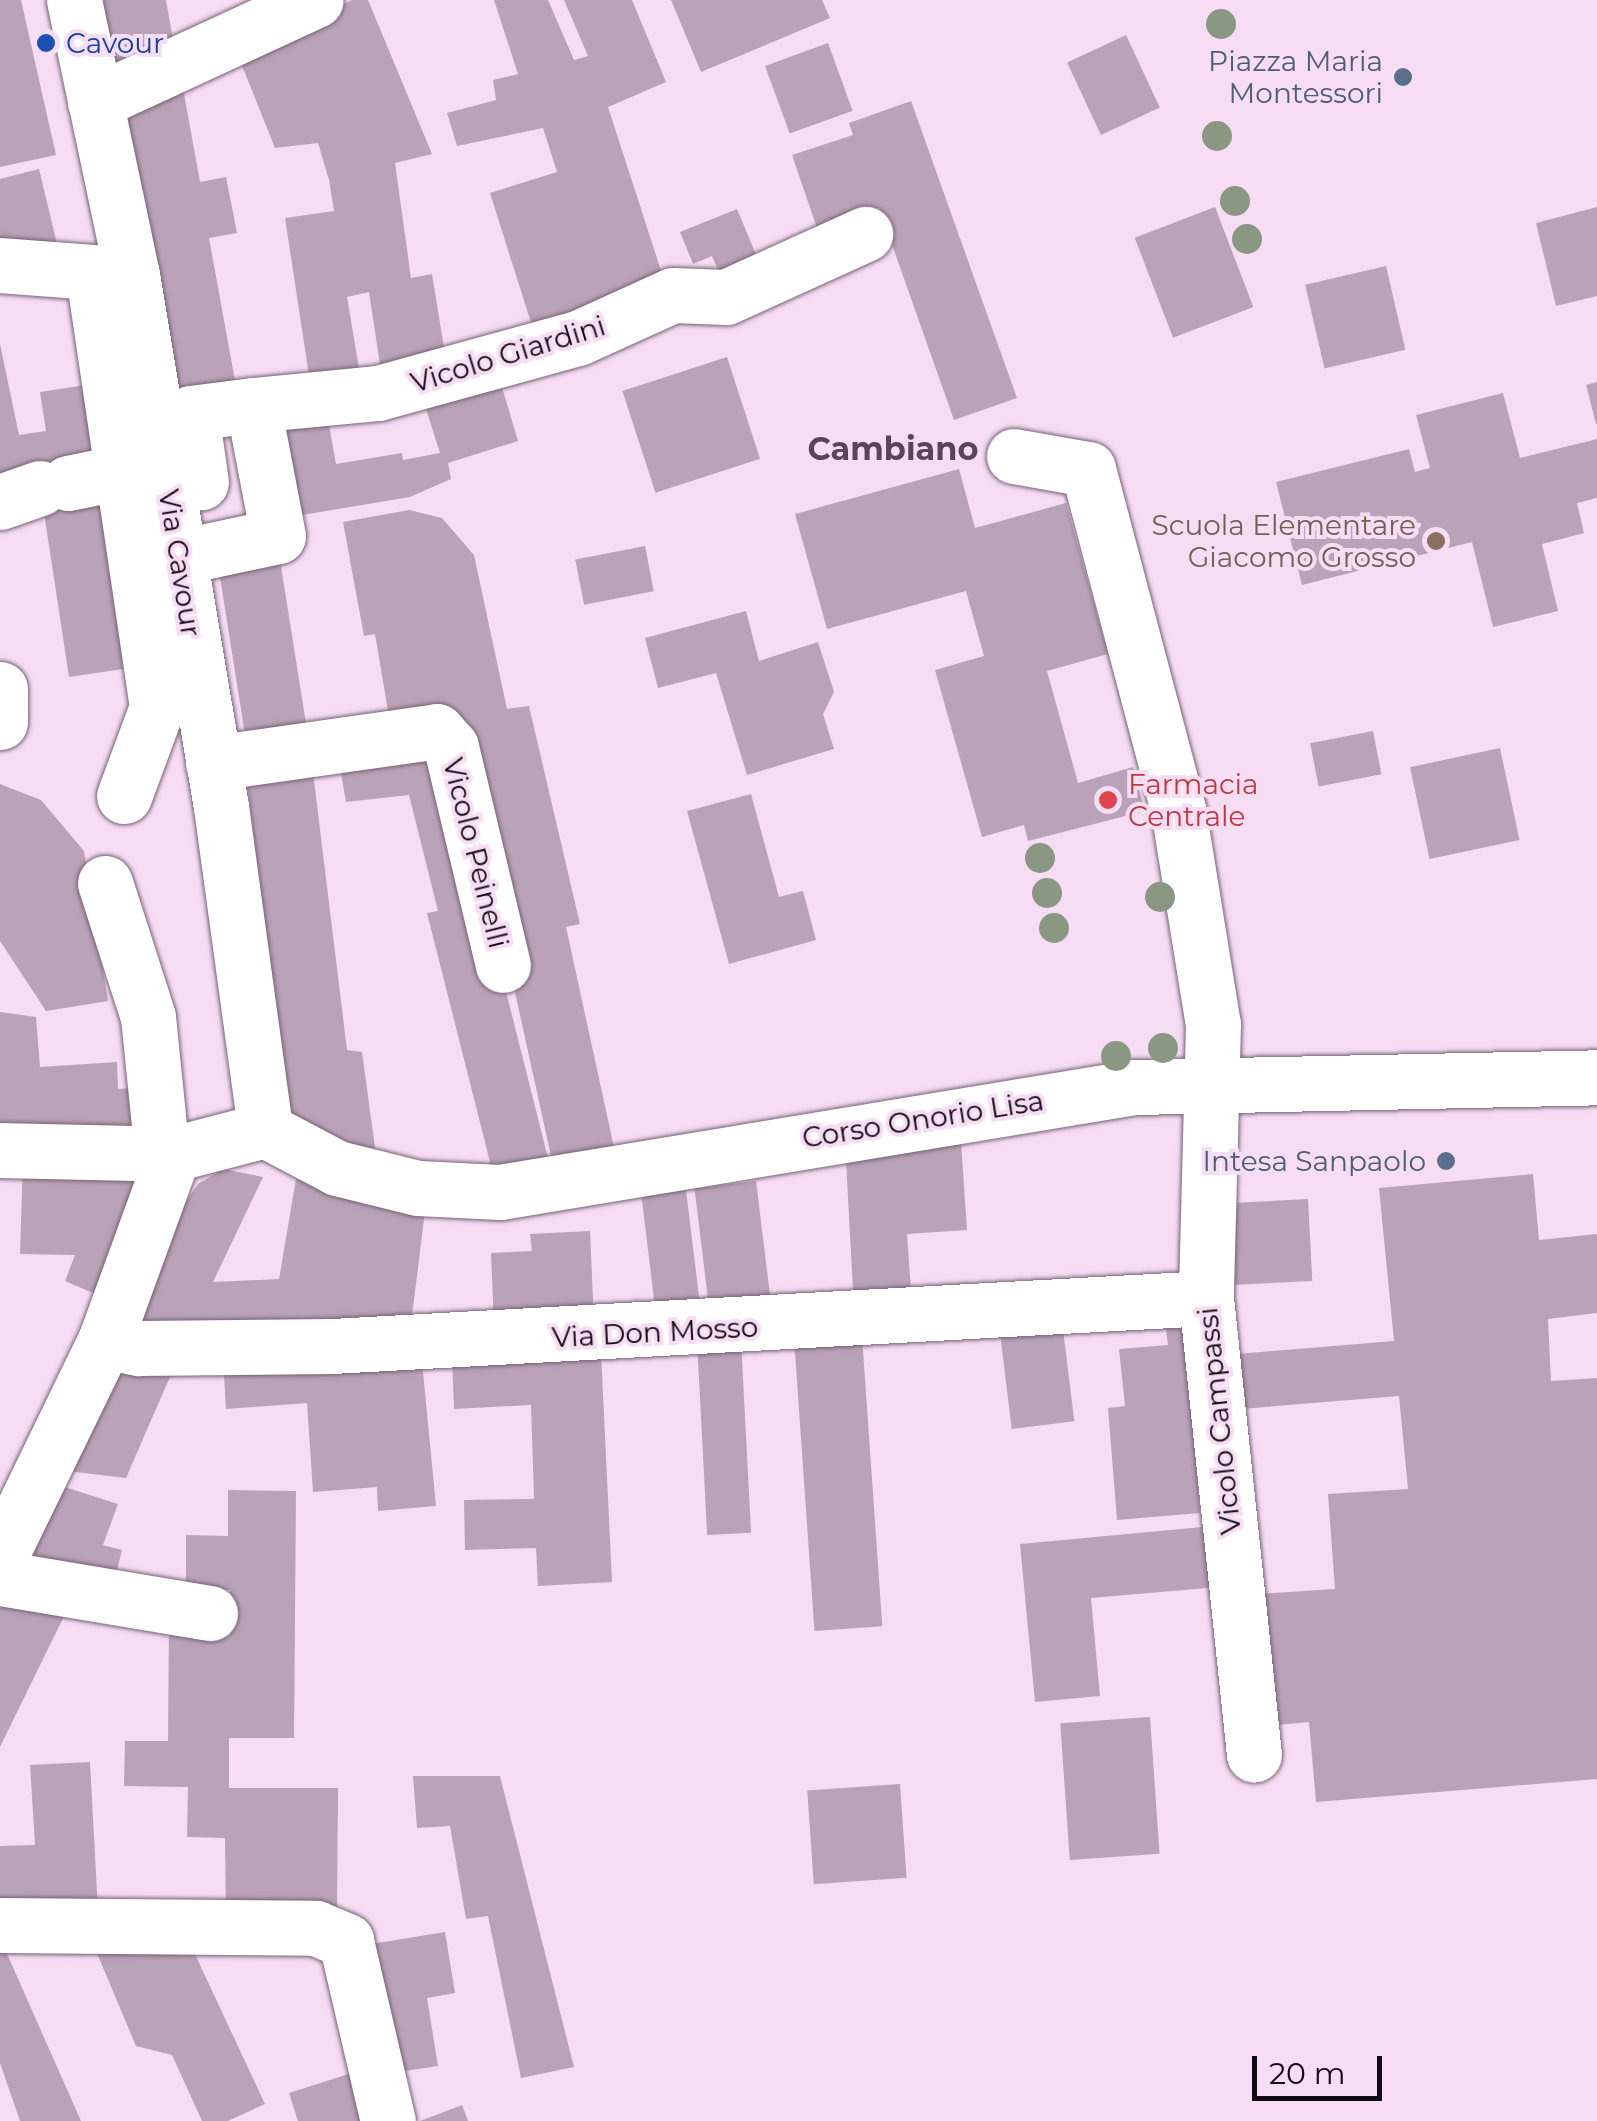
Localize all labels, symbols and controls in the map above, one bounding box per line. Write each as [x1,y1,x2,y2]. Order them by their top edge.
place label: Cavour [66,26,164,60]
marker: Cavour [35,32,57,54]
place label: Piazza Maria Montessori [1208,44,1383,110]
marker: Piazza Maria Montessori [1392,66,1414,88]
street label: Vicolo Giardini [407,308,609,400]
district label: Cambiano [807,430,979,468]
street label: Via Cavour [152,487,208,639]
place label: Scuola Elementare Giacomo Grosso [1151,508,1416,574]
marker: Scuola Elementare Giacomo Grosso [1425,530,1447,552]
street label: Vicolo Peinelli [436,754,516,952]
place label: Farmacia Centrale [1128,767,1258,833]
marker: Farmacia Centrale [1097,789,1119,811]
street label: Corso Onorio Lisa [800,1083,1046,1155]
place label: Intesa Sanpaolo [1203,1144,1426,1178]
marker: Intesa Sanpaolo [1435,1150,1457,1172]
street label: Vicolo Campassi [1190,1306,1248,1536]
street label: Via Don Mosso [551,1310,759,1354]
scale bar [1257,2036,1387,2098]
text: 20 m [1269,2055,1346,2092]

